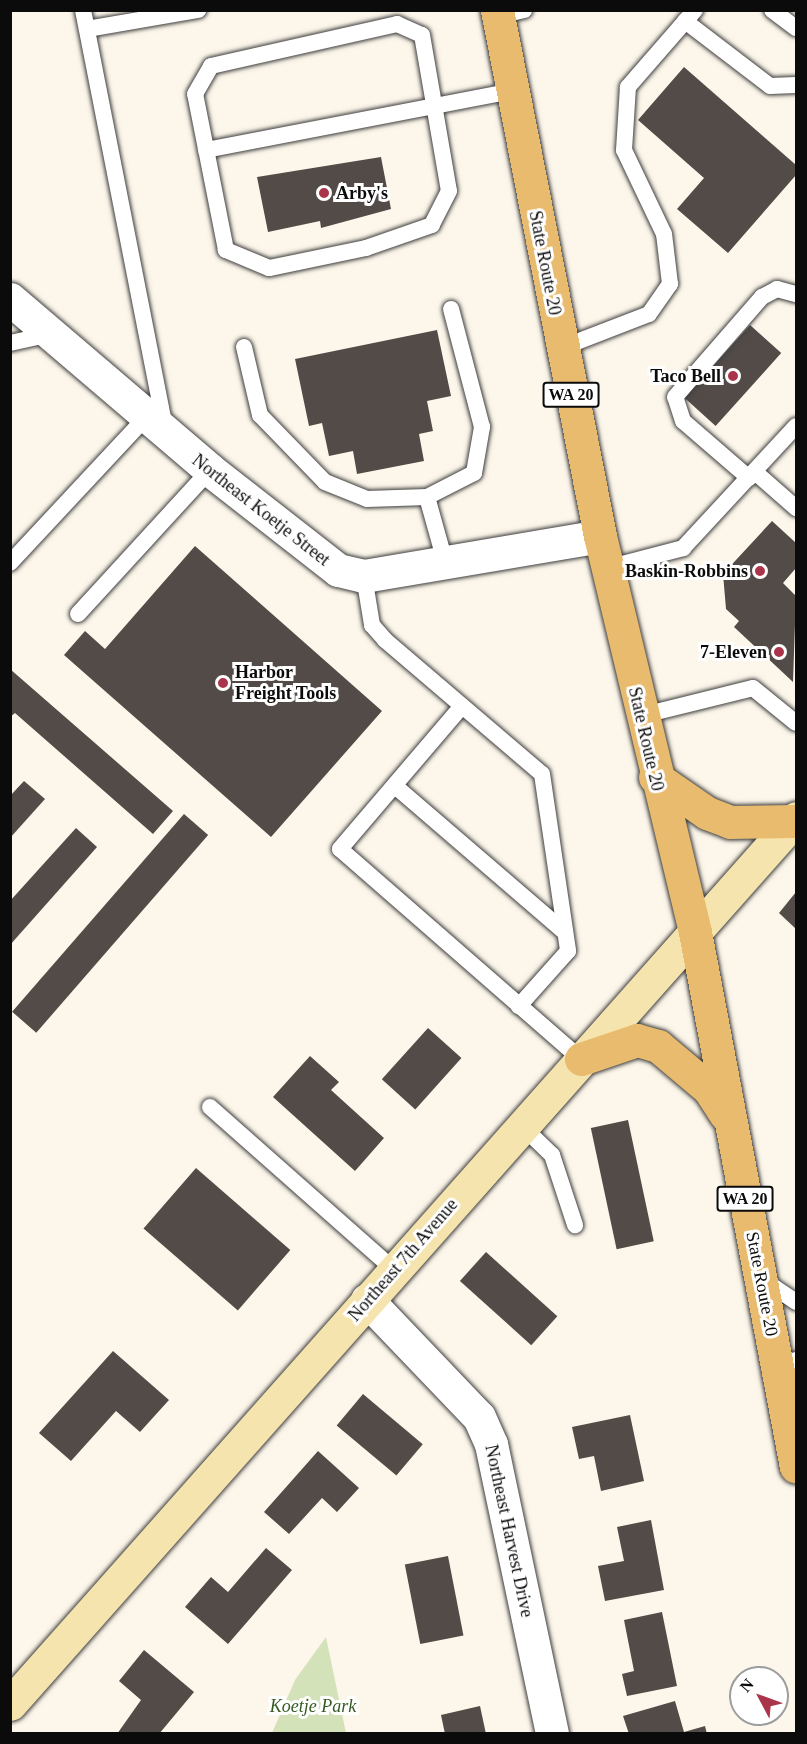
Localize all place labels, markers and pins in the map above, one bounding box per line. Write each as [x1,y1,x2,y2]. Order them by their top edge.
place label: Arby's [336,182,388,204]
marker: Arby's [317,186,331,200]
place label: Taco Bell [650,365,721,387]
marker: Taco Bell [726,369,740,383]
place label: Baskin-Robbins [625,560,748,582]
marker: Baskin-Robbins [753,564,767,578]
place label: 7-Eleven [700,641,767,663]
marker: 7-Eleven [772,645,786,659]
place label: Harbor Freight Tools [235,662,337,704]
marker: Harbor Freight Tools [216,676,230,690]

